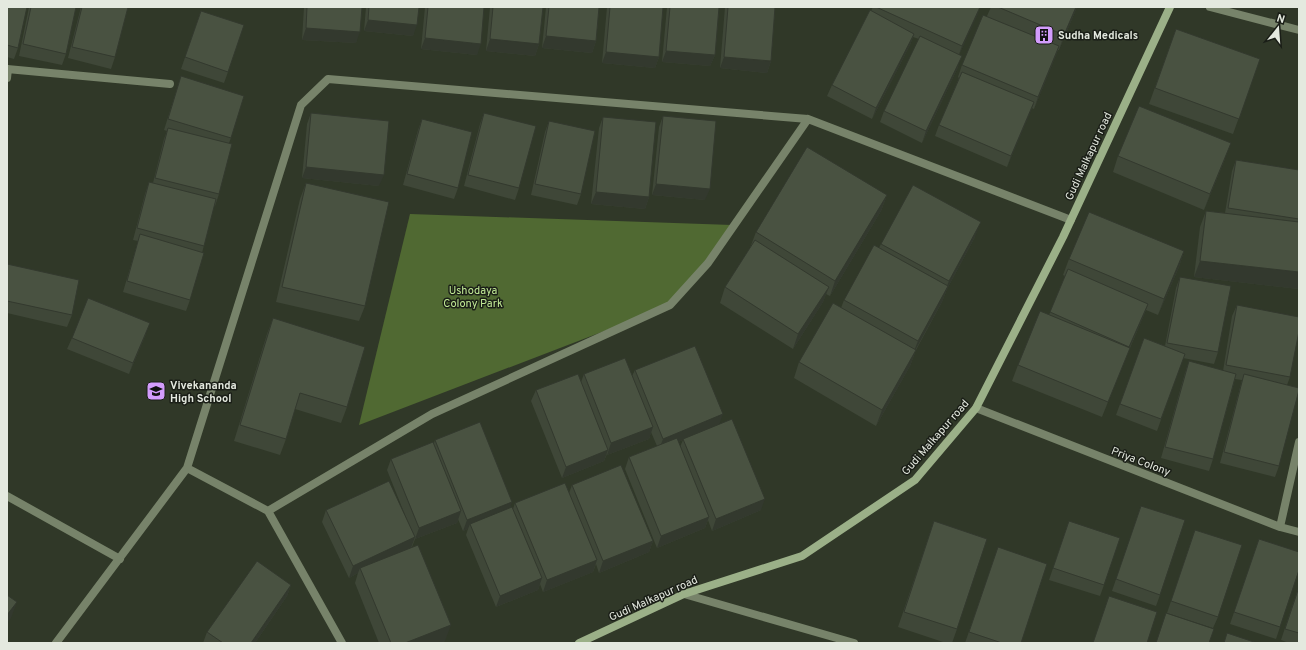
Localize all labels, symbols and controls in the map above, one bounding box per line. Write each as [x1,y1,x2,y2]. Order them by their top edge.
north arrow [1258,8,1298,48]
text: N [1275,12,1286,27]
building icon: Sudha Medicals [1033,24,1055,46]
place label: Sudha Medicals [1058,29,1138,43]
street label: Gudi Malkapur road [1062,110,1115,203]
park label: Ushodaya Colony Park [443,284,503,311]
place label: Vivekananda High School [170,379,237,406]
school or university icon: Vivekananda High School [145,380,167,402]
street label: Gudi Malkapur road [899,397,972,478]
street label: Priya Colony [1109,444,1172,480]
street label: Gudi Malkapur road [607,573,700,625]

